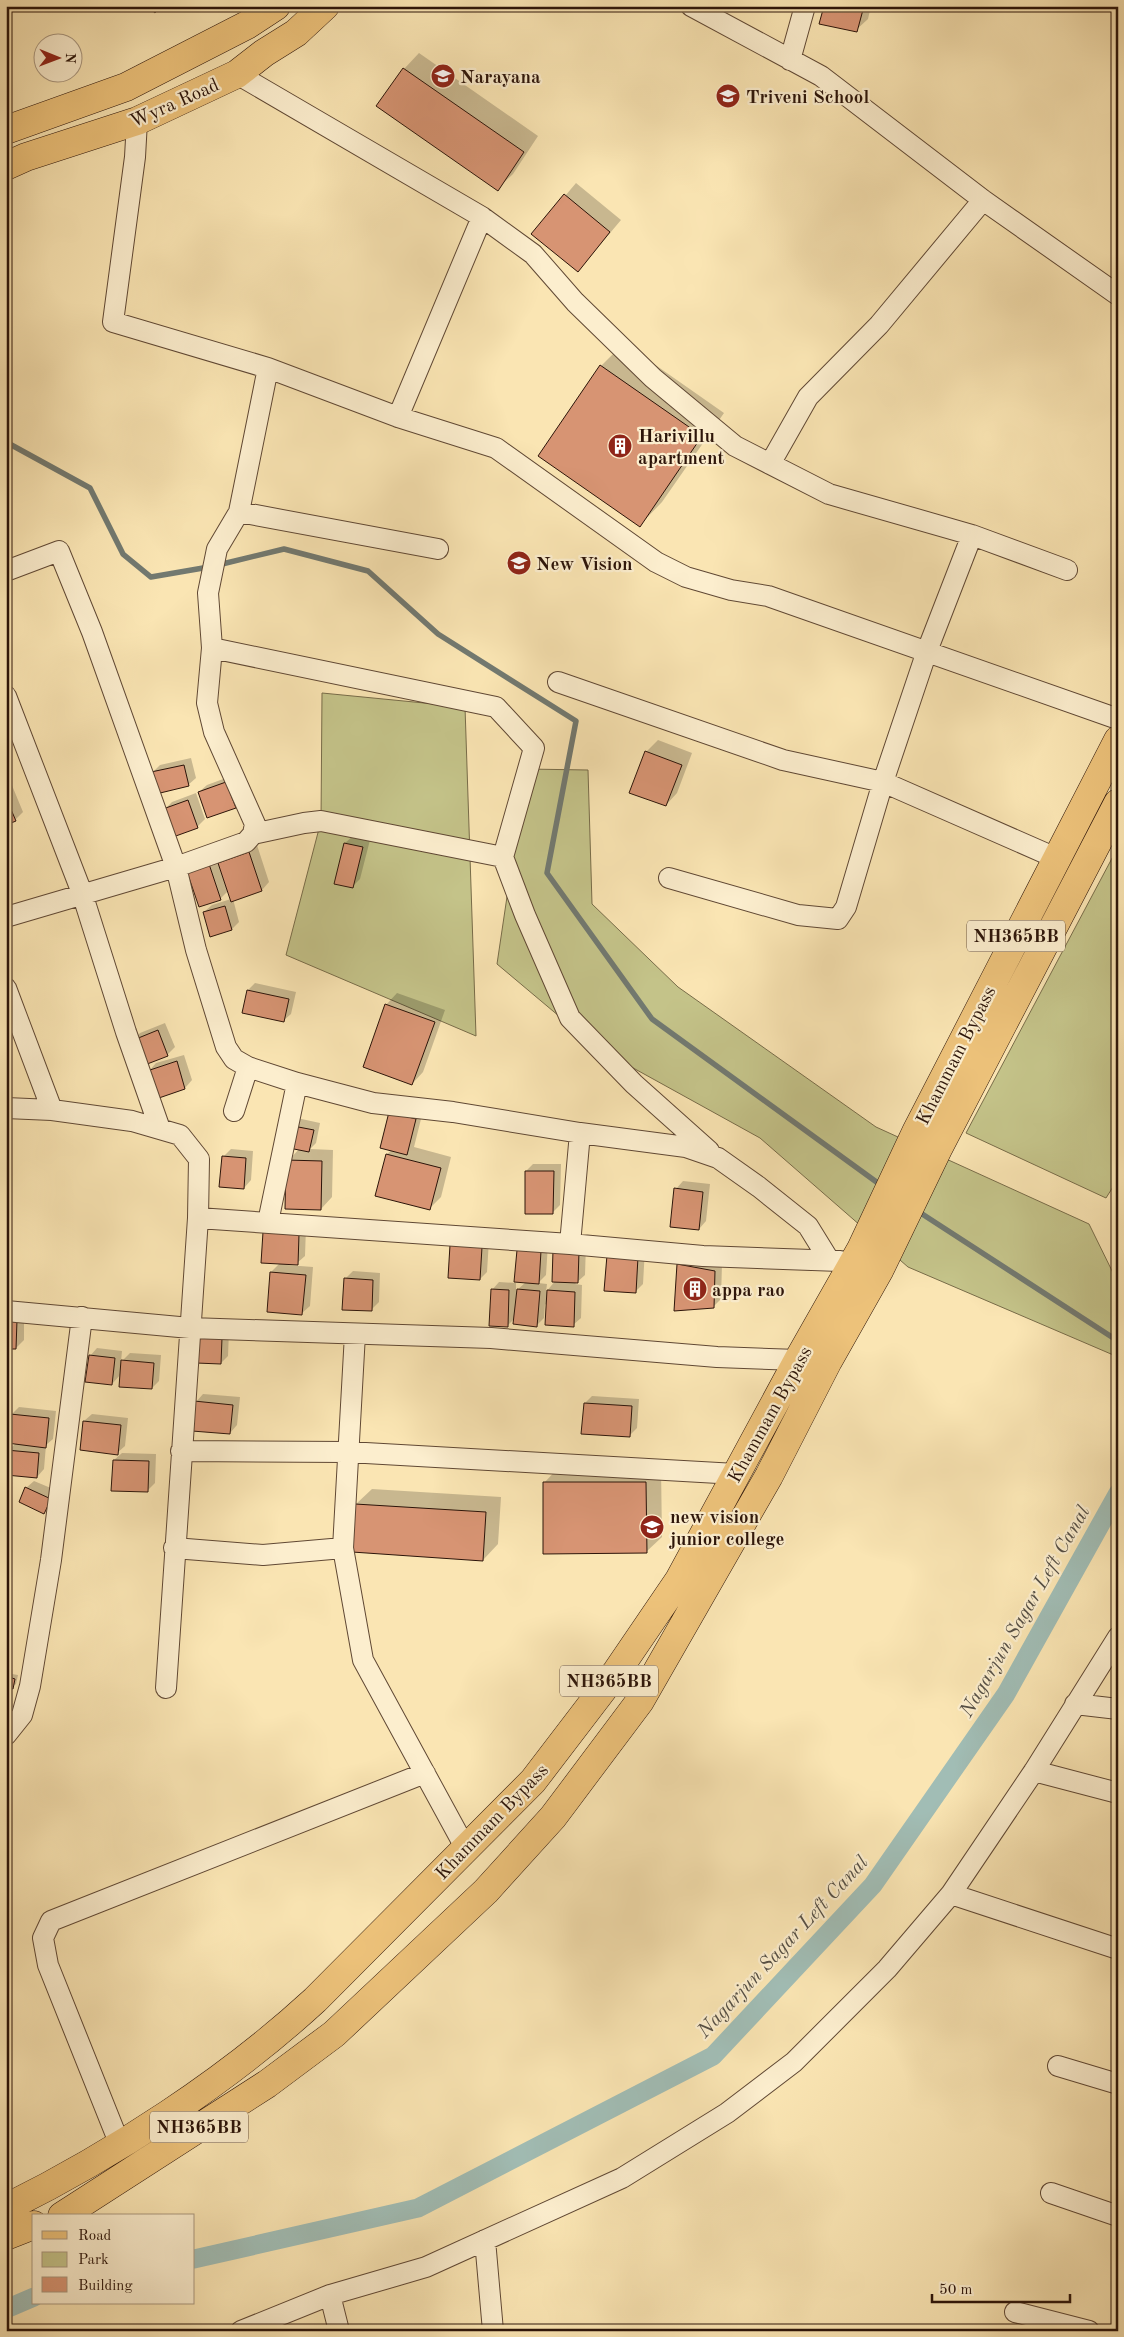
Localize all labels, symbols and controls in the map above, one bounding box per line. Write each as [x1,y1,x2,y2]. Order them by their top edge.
north arrow [32,32,82,82]
text: N [63,53,77,64]
school or university icon: Narayana [430,63,456,89]
place label: Narayana [460,69,541,88]
street label: Wyra Road [128,76,222,132]
school or university icon: Triveni School [715,83,741,109]
place label: Triveni School [746,89,869,108]
place label: Harivillu apartment [638,428,725,469]
building icon: Harivillu apartment [607,433,633,459]
school or university icon: New Vision [506,550,532,576]
place label: New Vision [536,556,633,575]
road number: NH365BB [967,920,1065,951]
street label: Khammam Bypass [914,984,1000,1129]
building icon: appa rao [682,1276,708,1302]
place label: appa rao [712,1282,785,1301]
street label: Khammam Bypass [726,1344,817,1487]
water label: Nagarjun Sagar Left Canal [956,1503,1095,1722]
place label: new vision junior college [669,1509,785,1550]
school or university icon: new vision junior college [639,1514,665,1540]
road number: NH365BB [560,1665,658,1696]
street label: Khammam Bypass [433,1761,553,1884]
water label: Nagarjun Sagar Left Canal [693,1853,873,2043]
road number: NH365BB [150,2112,248,2142]
legend [32,2214,195,2304]
text: Road [78,2229,112,2244]
text: Park [78,2253,109,2268]
scale bar [932,2272,1069,2304]
text: Building [78,2279,133,2294]
text: 50 m [939,2283,973,2298]

